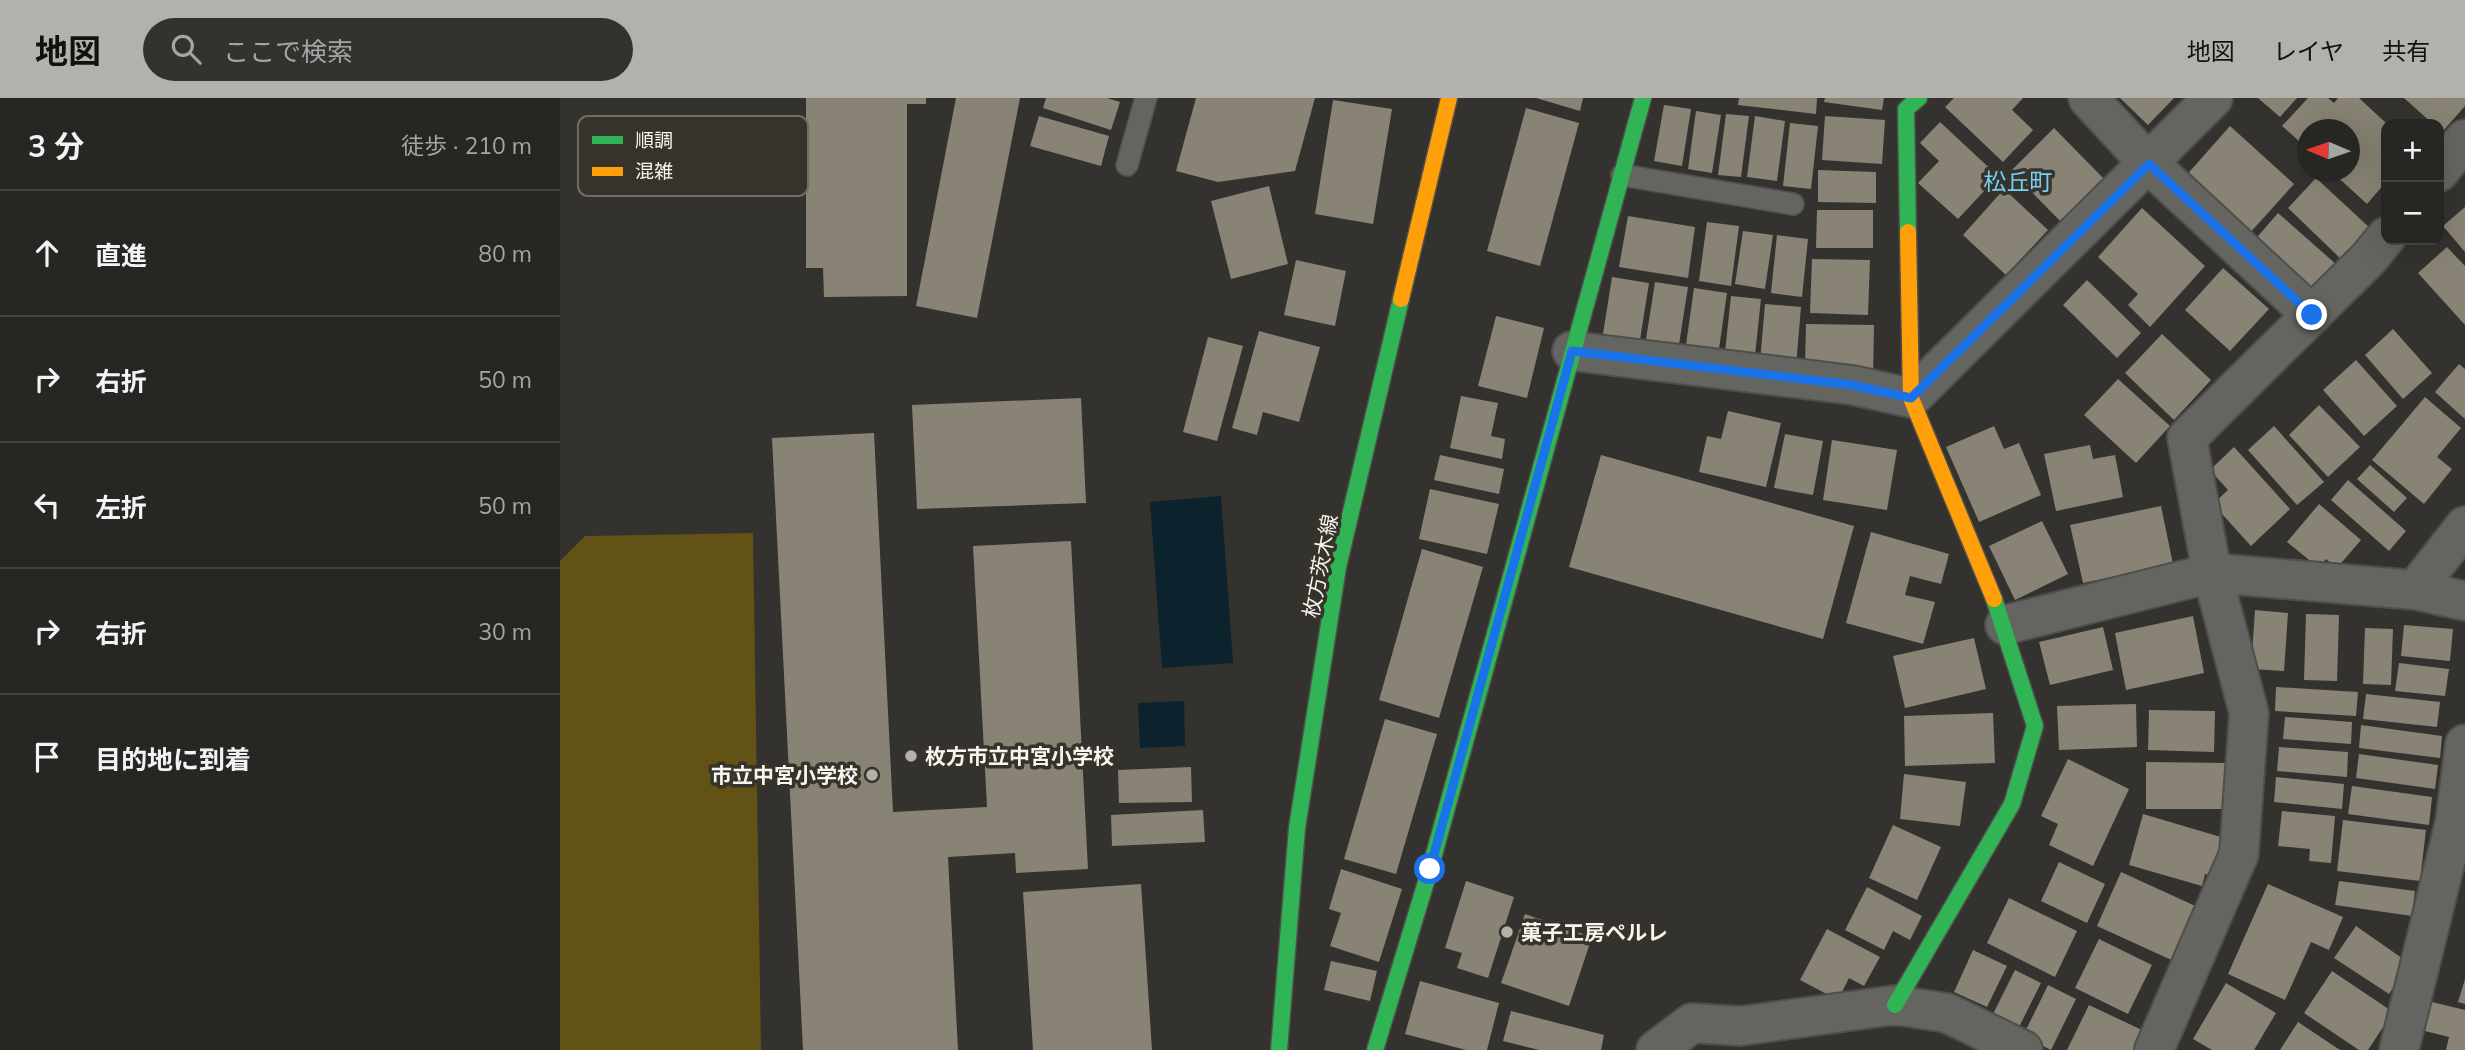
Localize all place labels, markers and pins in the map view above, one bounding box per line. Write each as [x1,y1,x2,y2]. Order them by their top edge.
place label: 枚方市立中宮小学校 [925,743,1114,769]
marker: 枚方市立中宮小学校 [903,748,919,764]
place label: 市立中宮小学校 [711,762,858,788]
marker: 市立中宮小学校 [864,767,880,783]
place label: 菓子工房ペルレ [1521,919,1668,945]
marker: 菓子工房ペルレ [1499,924,1515,940]

